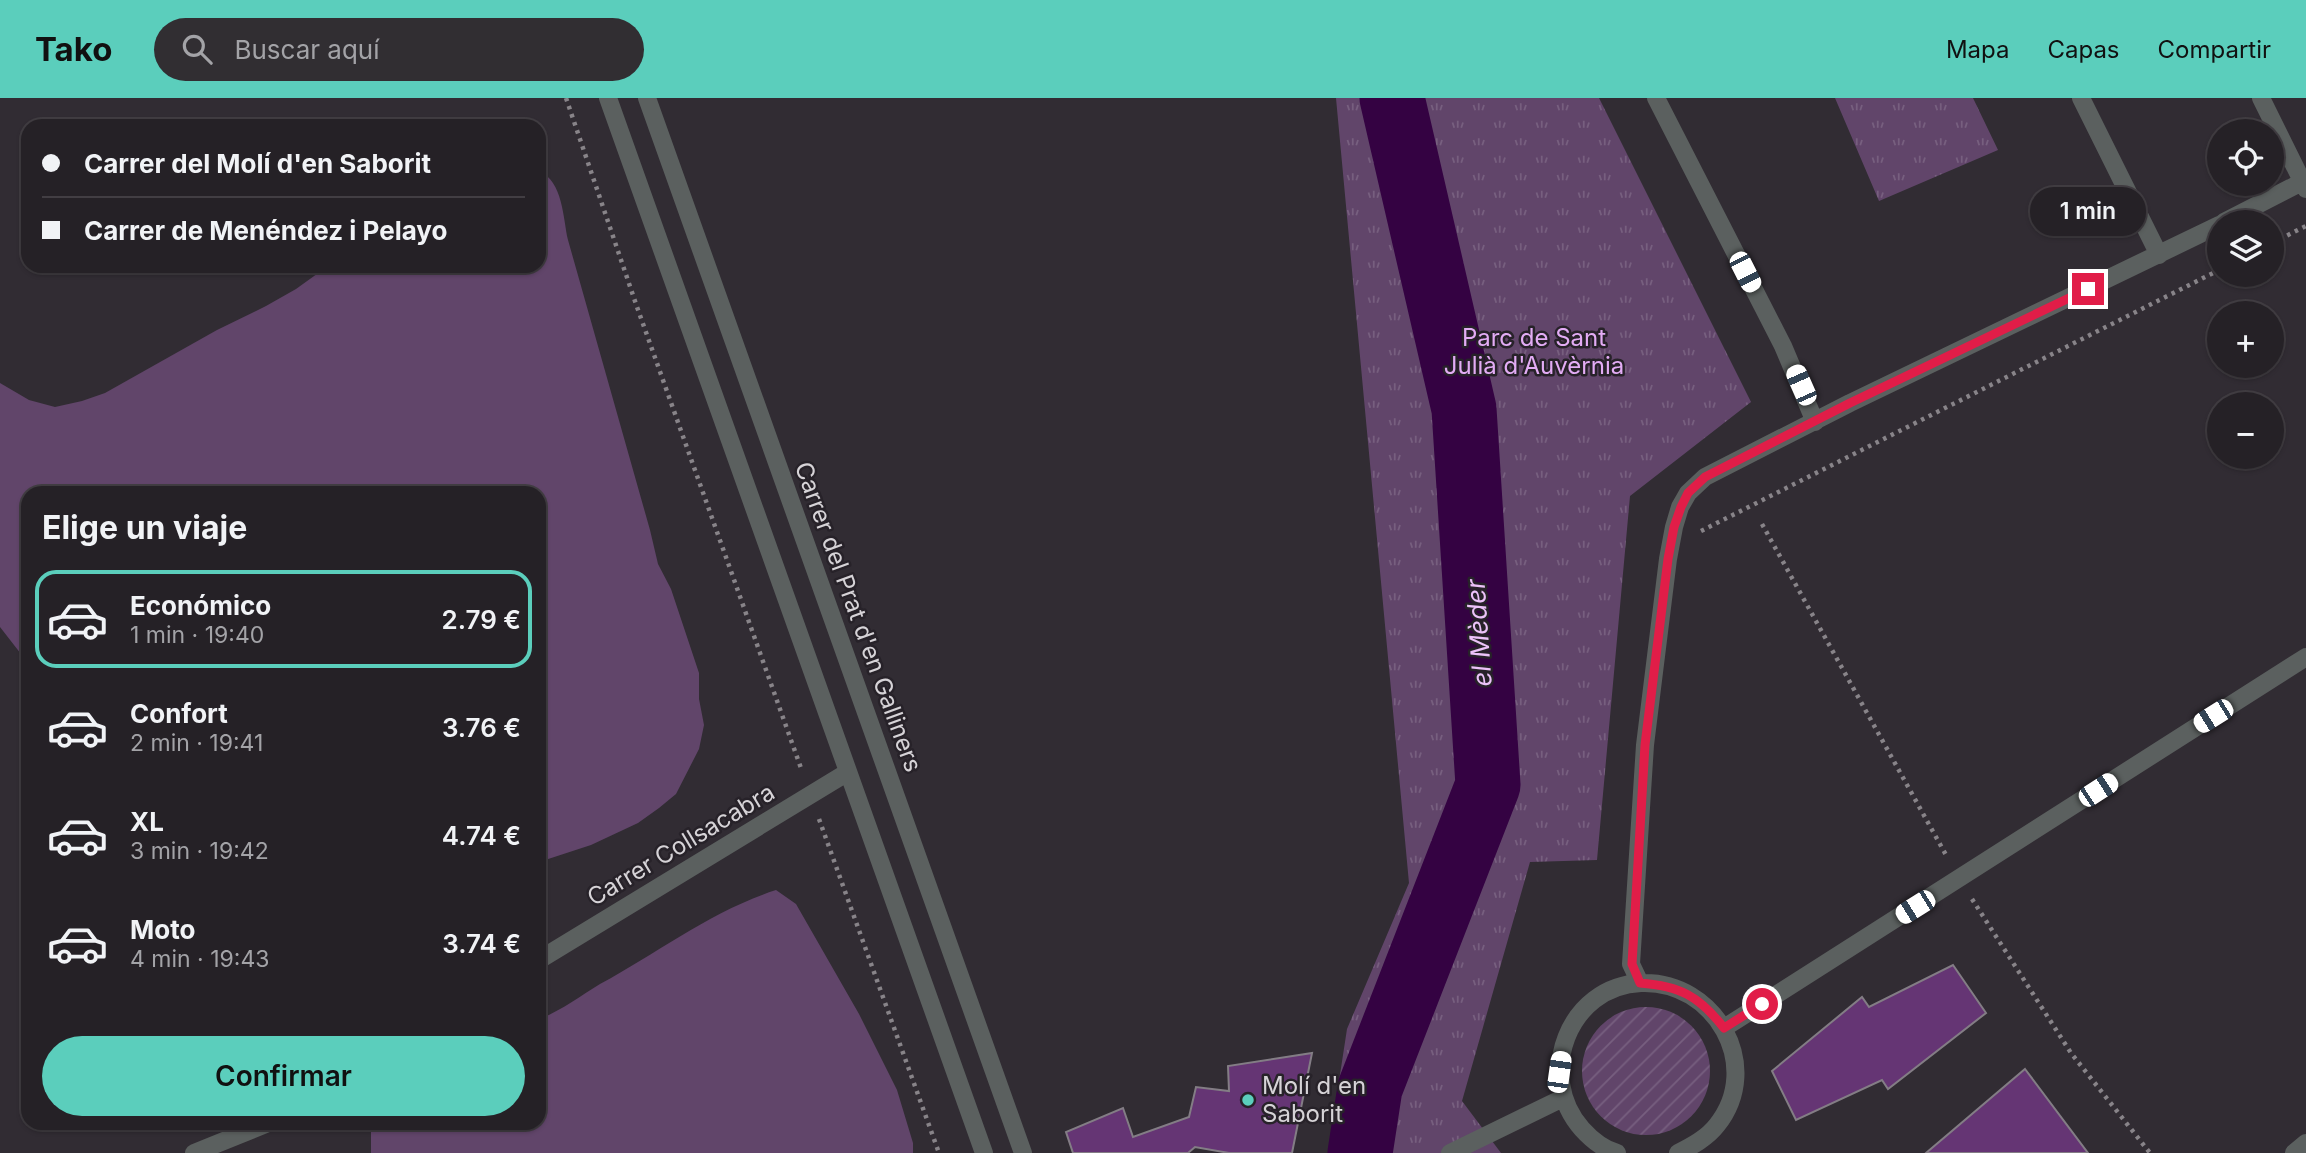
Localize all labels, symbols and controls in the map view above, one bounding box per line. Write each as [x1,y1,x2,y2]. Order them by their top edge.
search box [154,18,644,81]
text: Tako [35,29,112,69]
icon: search [178,30,216,68]
text: Buscar aquí [234,34,380,65]
text: Mapa [1946,35,2009,64]
text: Capas [2047,35,2120,64]
text: Compartir [2158,35,2271,64]
map controls [2207,119,2284,469]
button: locate [2207,119,2284,196]
text: Carrer del Molí d'en Saborit [84,148,431,179]
callout: 1 min [2030,188,2146,236]
text: 1 min [2060,197,2116,225]
button: layers [2207,210,2284,287]
text: Carrer de Menéndez i Pelayo [84,215,447,246]
car [1727,249,1764,295]
route end [2072,273,2104,305]
button: + [2207,301,2284,378]
park label: Parc de Sant Julià d'Auvèrnia [1444,323,1624,380]
car [1783,362,1820,408]
button: − [2207,392,2284,469]
street label: Carrer del Prat d'en Galliners [789,458,928,776]
text: Elige un viaje [42,508,247,547]
water label: el Mèder [1459,577,1498,688]
icon: car [46,588,109,651]
text: Económico [130,590,271,621]
text: 2.79 € [442,604,521,635]
text: 1 min · 19:40 [130,621,264,649]
icon: car [46,696,109,759]
car [2190,696,2237,736]
text: Confort [130,698,228,729]
text: 3.76 € [442,712,521,743]
text: 2 min · 19:41 [130,729,263,757]
car [2075,770,2122,810]
street label: Carrer Collsacabra [582,777,780,912]
icon: car [46,804,109,867]
text: XL [130,806,164,837]
text: 4.74 € [442,820,521,851]
text: 3 min · 19:42 [130,837,269,865]
car [1892,887,1939,927]
icon: car [46,912,109,975]
text: Moto [130,914,195,945]
text: 3.74 € [442,928,521,959]
text: 4 min · 19:43 [130,945,270,973]
route start [1746,988,1778,1020]
button: Confirmar [42,1036,525,1116]
car [1546,1050,1573,1094]
place label: Molí d'en Saborit [1262,1071,1366,1128]
marker: Molí d'en Saborit [1240,1092,1256,1108]

